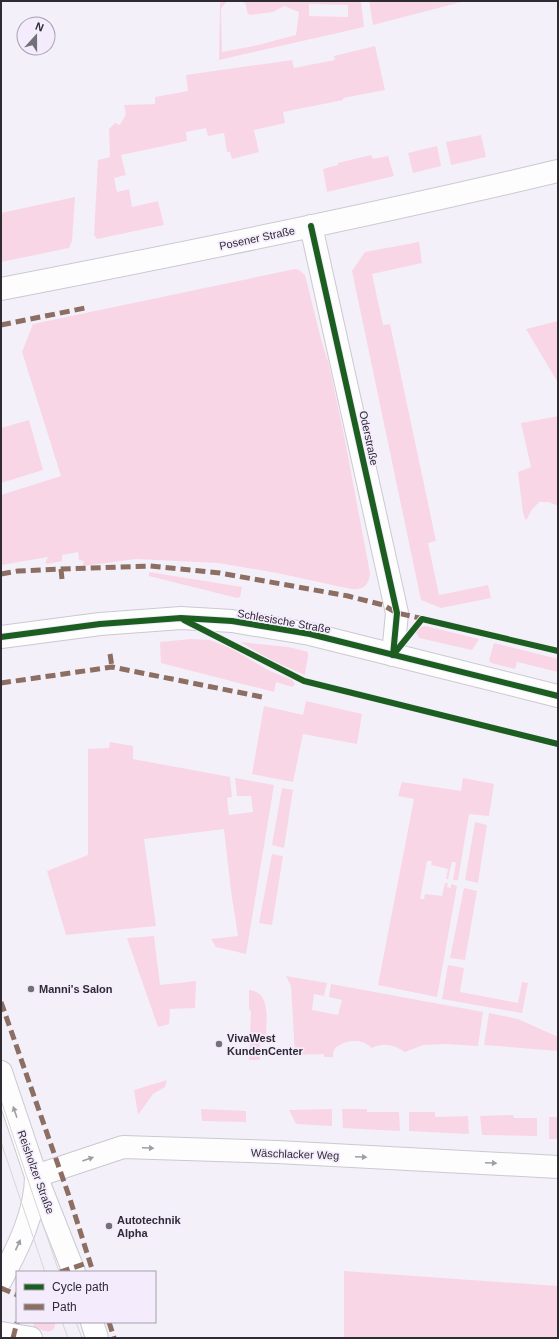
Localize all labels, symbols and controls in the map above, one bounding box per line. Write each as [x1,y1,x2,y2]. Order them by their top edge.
north arrow [16,16,56,56]
text: N [34,20,45,34]
street label: Posener Straße [218,224,296,252]
street label: Oderstraße [357,410,381,466]
street label: Schlesische Straße [236,607,332,635]
place label: Manni's Salon [39,983,113,995]
marker: Manni's Salon [26,984,36,994]
place label: VivaWest KundenCenter [227,1032,304,1057]
marker: VivaWest KundenCenter [214,1039,224,1049]
one-way arrow [12,1106,18,1118]
street label: Reisholzer Straße [15,1129,57,1215]
one-way arrow [142,1145,154,1152]
street label: Wäschlacker Weg [251,1146,339,1162]
one-way arrow [355,1154,368,1160]
one-way arrow [83,1156,95,1162]
one-way arrow [485,1160,497,1167]
place label: Autotechnik Alpha [117,1214,181,1239]
marker: Autotechnik Alpha [104,1221,114,1231]
one-way arrow [15,1239,21,1251]
legend [16,1271,156,1323]
text: Cycle path [52,1280,109,1294]
text: Path [52,1300,77,1314]

